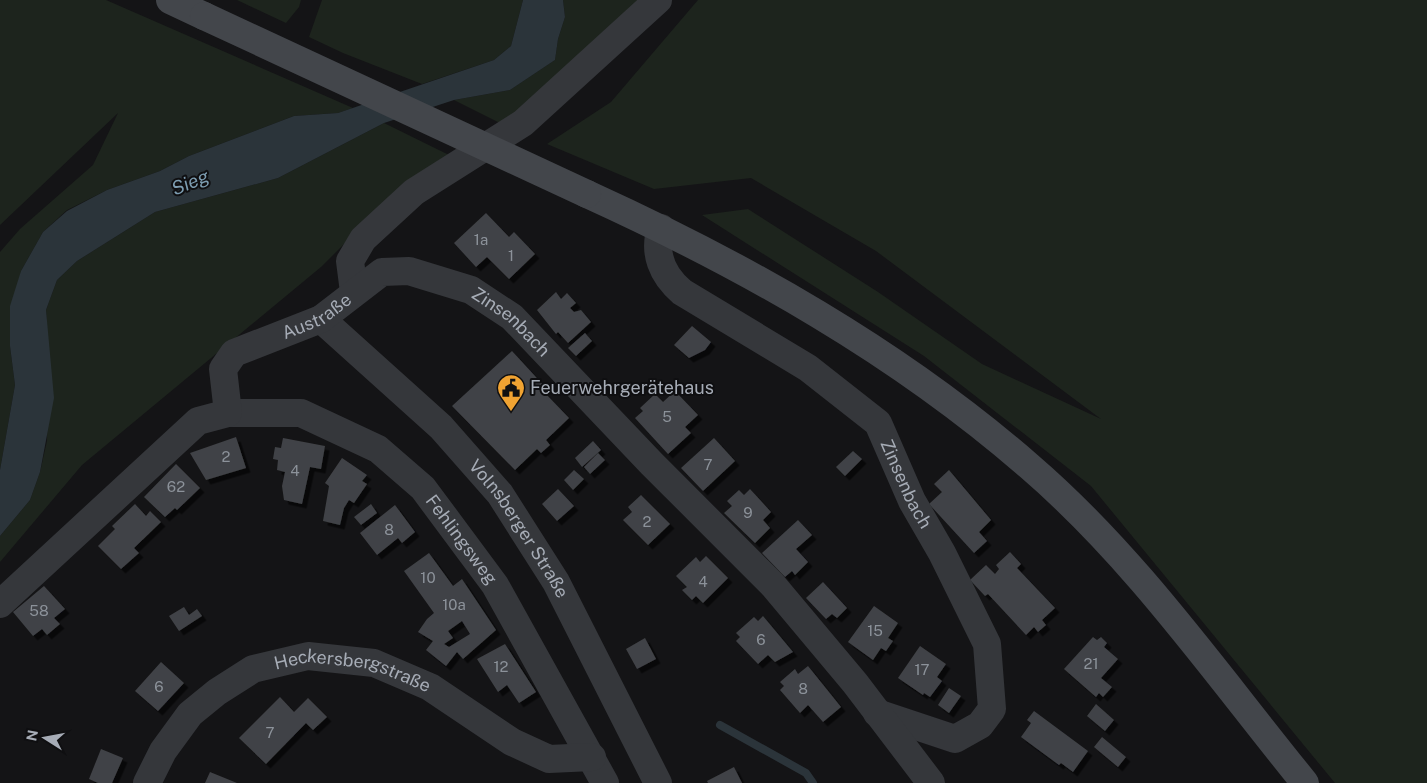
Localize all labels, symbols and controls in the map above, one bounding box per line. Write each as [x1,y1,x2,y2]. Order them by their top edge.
water label: Sieg [168,164,213,199]
house number: 1a [474,231,488,248]
house number: 1 [508,247,514,264]
street label: Zinsenbach [468,283,555,360]
street label: Austraße [279,289,355,343]
public building icon: Feuerwehrgerätehaus [496,373,526,412]
place label: Feuerwehrgerätehaus [530,377,714,398]
house number: 5 [662,408,672,425]
street label: Zinsenbach [876,436,937,532]
house number: 2 [222,448,231,465]
street label: Volnsberger Straße [465,455,573,601]
house number: 7 [703,456,713,473]
house number: 4 [290,462,300,479]
house number: 62 [167,478,185,495]
street label: Fehlingsweg [422,490,502,588]
house number: 9 [743,504,753,521]
house number: 2 [643,513,652,530]
house number: 8 [384,521,394,538]
house number: 10 [420,569,436,586]
house number: 4 [698,573,708,590]
house number: 10a [442,596,466,613]
house number: 58 [29,602,49,619]
house number: 15 [867,622,883,639]
house number: 6 [756,631,766,648]
street label: Heckersbergstraße [272,645,434,696]
house number: 21 [1083,655,1099,672]
house number: 12 [493,658,509,675]
house number: 17 [914,661,930,678]
house number: 6 [154,678,164,695]
house number: 8 [798,680,808,697]
north arrow [20,713,70,763]
house number: 7 [265,724,275,741]
text: N [23,729,41,742]

